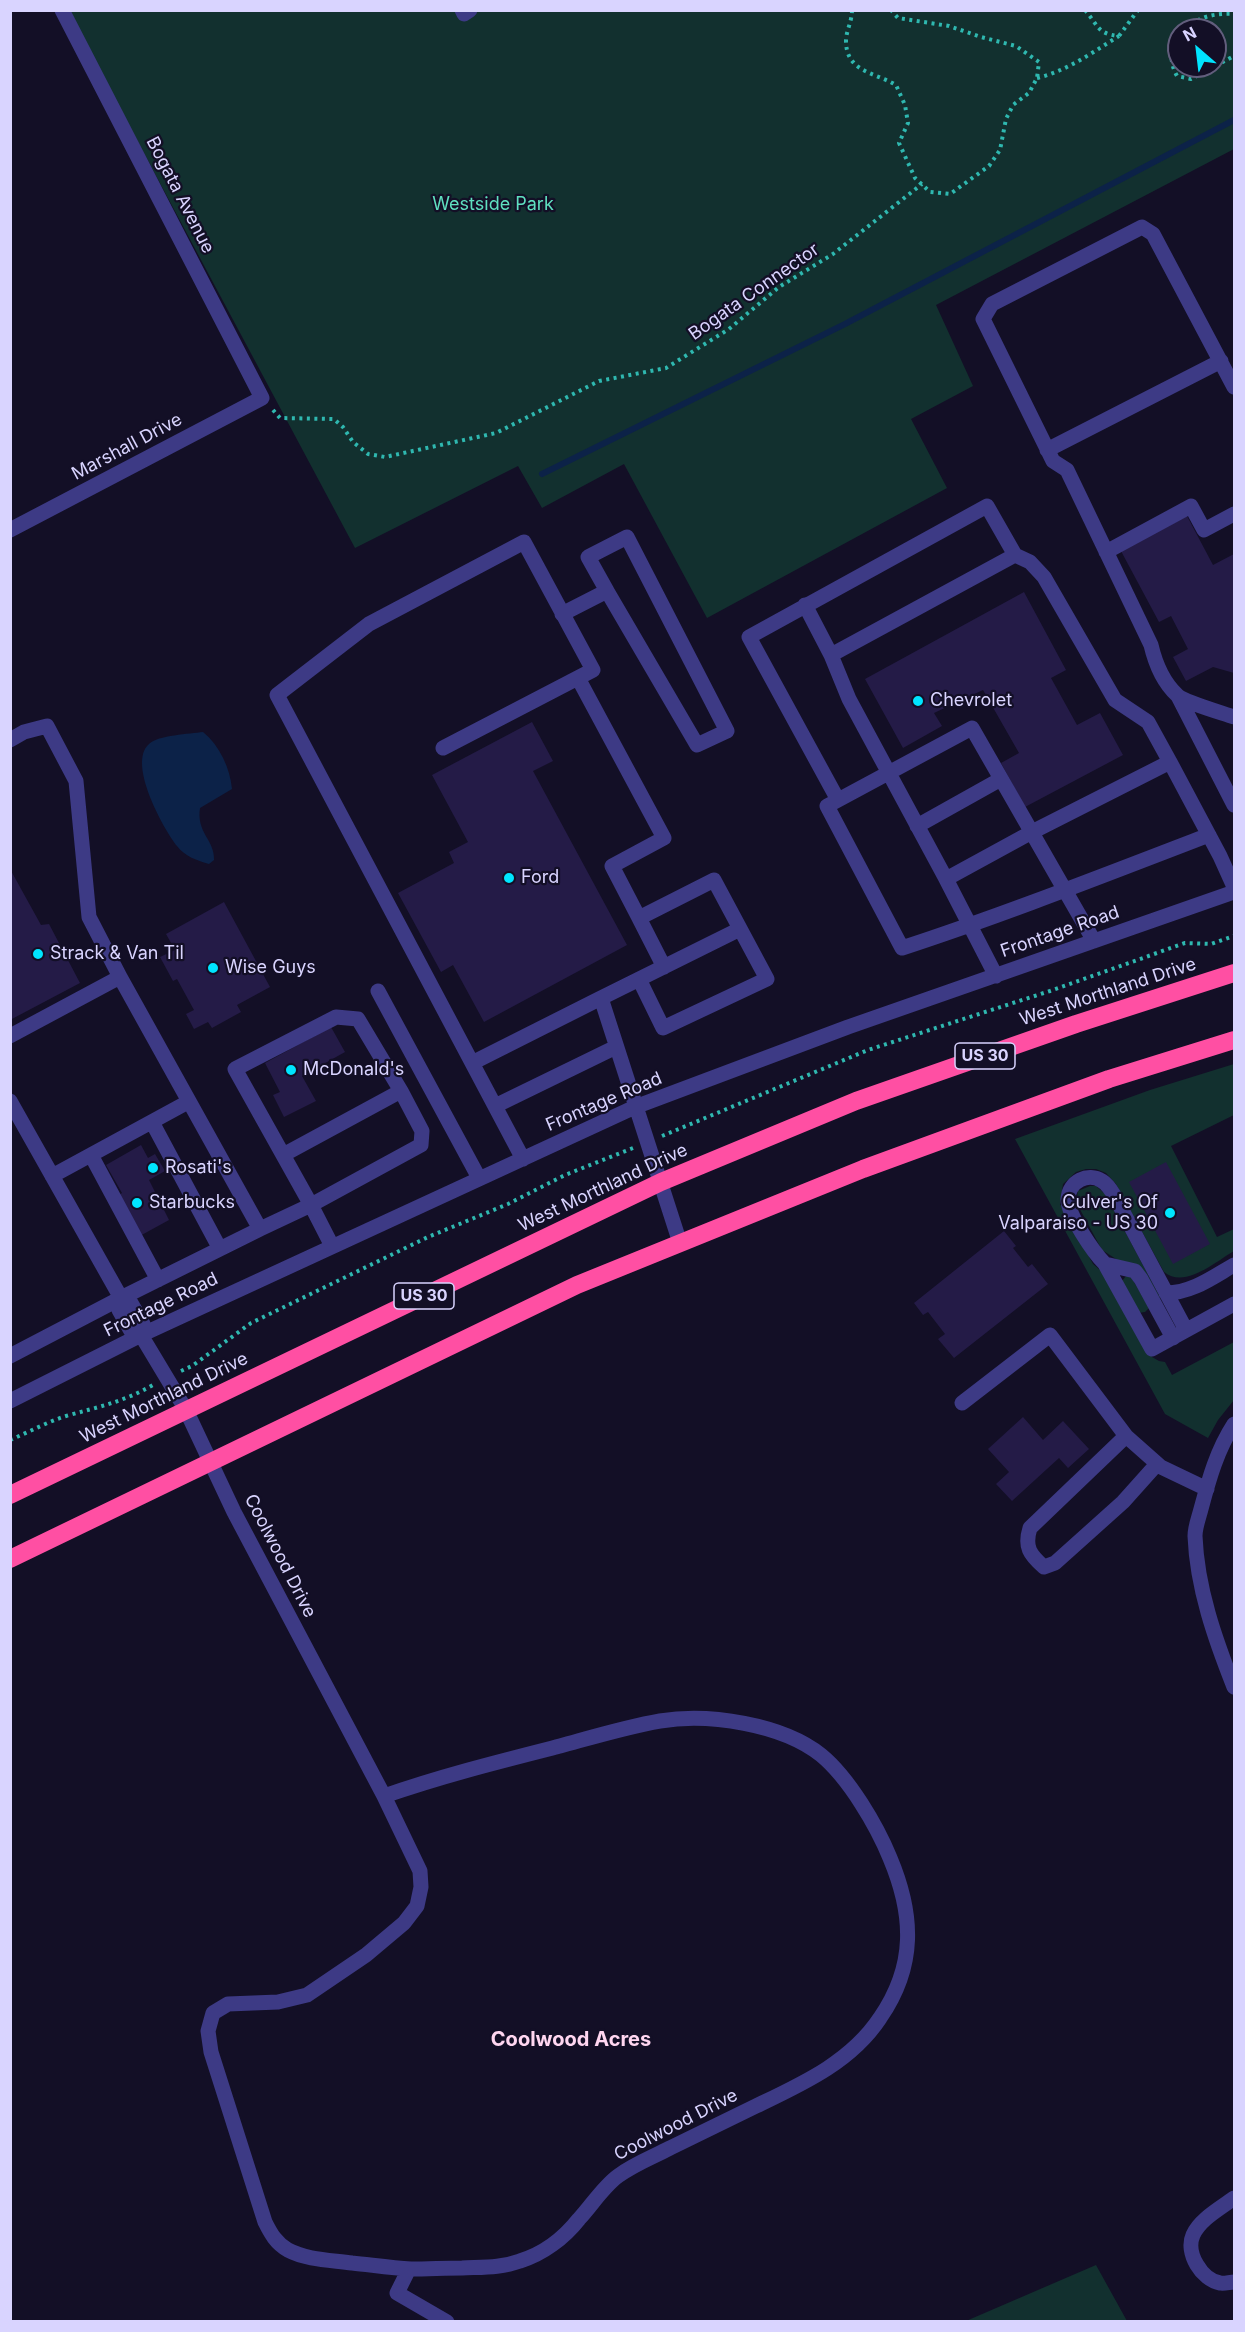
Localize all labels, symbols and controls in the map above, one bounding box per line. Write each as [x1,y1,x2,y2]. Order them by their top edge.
north arrow [1167,18,1227,78]
text: N [1179,22,1200,46]
street label: Bogata Avenue [141,133,219,257]
park label: Westside Park [432,194,554,216]
street label: Bogata Connector [685,239,823,345]
street label: Marshall Drive [68,409,186,485]
place label: Chevrolet [930,690,1012,712]
marker: Chevrolet [911,694,925,708]
place label: Ford [521,867,559,889]
marker: Ford [502,871,516,885]
street label: Frontage Road [998,902,1122,962]
place label: Strack & Van Til [50,943,184,965]
marker: Strack & Van Til [31,947,45,961]
street label: West Morthland Drive [1017,953,1199,1031]
place label: Wise Guys [225,957,316,979]
marker: Wise Guys [206,961,220,975]
road number: US 30 [955,1043,1015,1069]
place label: McDonald's [303,1059,404,1081]
marker: McDonald's [284,1063,298,1077]
street label: Frontage Road [543,1068,665,1136]
street label: West Morthland Drive [515,1139,691,1237]
place label: Rosati's [165,1157,232,1179]
marker: Rosati's [146,1161,160,1175]
place label: Starbucks [149,1192,235,1214]
place label: Culver's Of Valparaiso - US 30 [998,1192,1158,1234]
marker: Starbucks [130,1196,144,1210]
marker: Culver's Of Valparaiso - US 30 [1163,1206,1177,1220]
street label: Frontage Road [100,1268,222,1342]
road number: US 30 [394,1283,454,1309]
street label: West Morthland Drive [76,1348,252,1448]
street label: Coolwood Drive [240,1491,320,1621]
district label: Coolwood Acres [491,2028,651,2052]
street label: Coolwood Drive [611,2085,741,2165]

